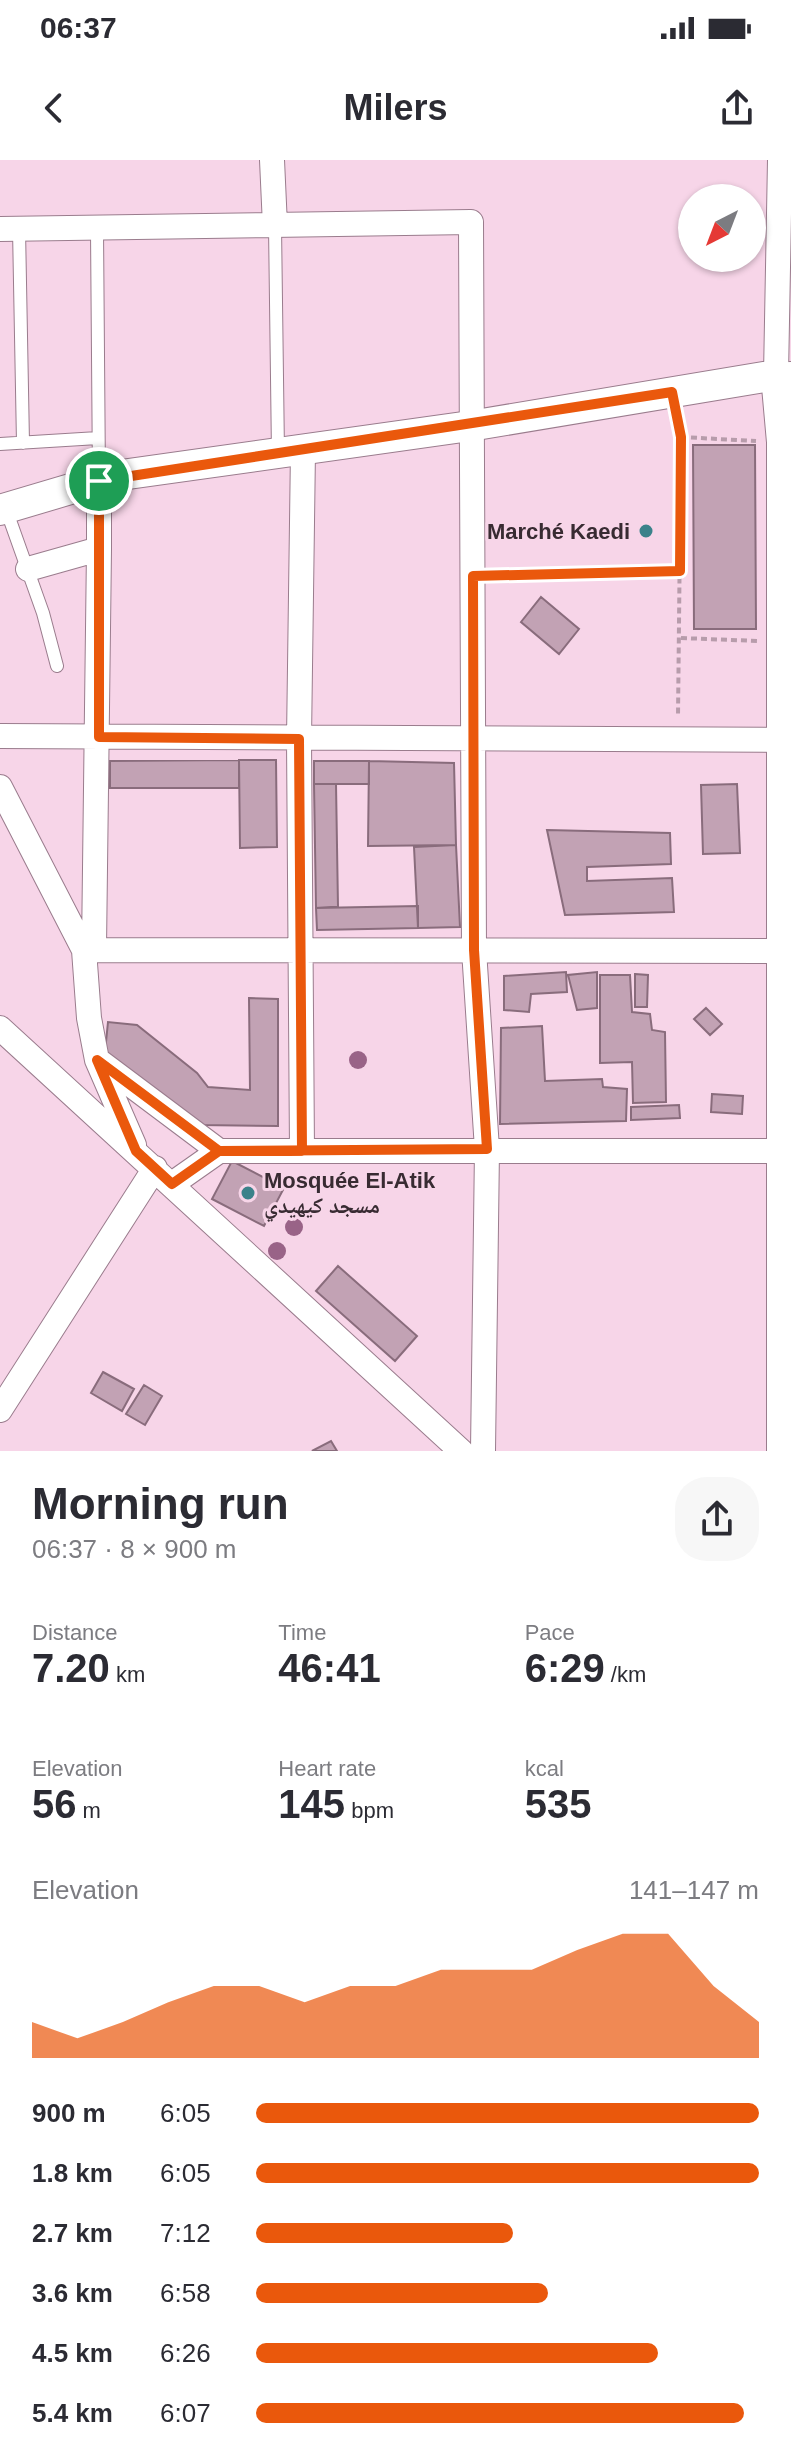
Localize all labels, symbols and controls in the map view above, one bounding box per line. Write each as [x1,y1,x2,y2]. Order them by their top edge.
text: 06:37 [40,11,117,44]
icon: back [32,86,76,130]
icon: share [715,86,759,130]
text: Milers [343,87,448,128]
north arrow [678,184,766,272]
map controls [678,184,766,272]
pin [65,447,133,515]
icon: arrive [77,459,121,503]
place label: Marché Kaedi [487,519,630,544]
marker: Marché Kaedi [637,522,655,540]
place label: Mosquée El-Atik مسجد كيهيدي [264,1168,436,1222]
marker: Mosquée El-Atik مسجد كيهيدي [239,1184,257,1202]
button: share [675,1477,759,1561]
text: Morning run [32,1479,289,1528]
text: 06:37 · 8 × 900 m [32,1534,237,1564]
text: Distance [32,1620,118,1645]
text: Time [278,1620,326,1645]
text: Pace [525,1620,575,1645]
text: 7.20 [32,1646,110,1690]
text: 46:41 [278,1646,381,1690]
text: 6:29 [525,1646,605,1690]
text: km [110,1662,145,1687]
text: /km [605,1662,646,1687]
text: Elevation [32,1756,123,1781]
text: Heart rate [278,1756,376,1781]
text: kcal [525,1756,564,1781]
text: 56 [32,1782,77,1826]
text: 145 [278,1782,345,1826]
text: 535 [525,1782,591,1826]
text: m [77,1798,101,1823]
text: bpm [345,1798,394,1823]
text: Elevation [32,1875,139,1905]
text: 141–147 m [629,1875,759,1905]
text: 900 m [32,2098,106,2128]
text: 6:05 [160,2098,211,2128]
text: 1.8 km [32,2158,113,2188]
text: 6:05 [160,2158,211,2188]
text: 2.7 km [32,2218,113,2248]
text: 7:12 [160,2218,211,2248]
text: 3.6 km [32,2278,113,2308]
text: 6:58 [160,2278,211,2308]
text: 4.5 km [32,2338,113,2368]
text: 6:26 [160,2338,211,2368]
text: 5.4 km [32,2398,113,2428]
text: 6:07 [160,2398,211,2428]

